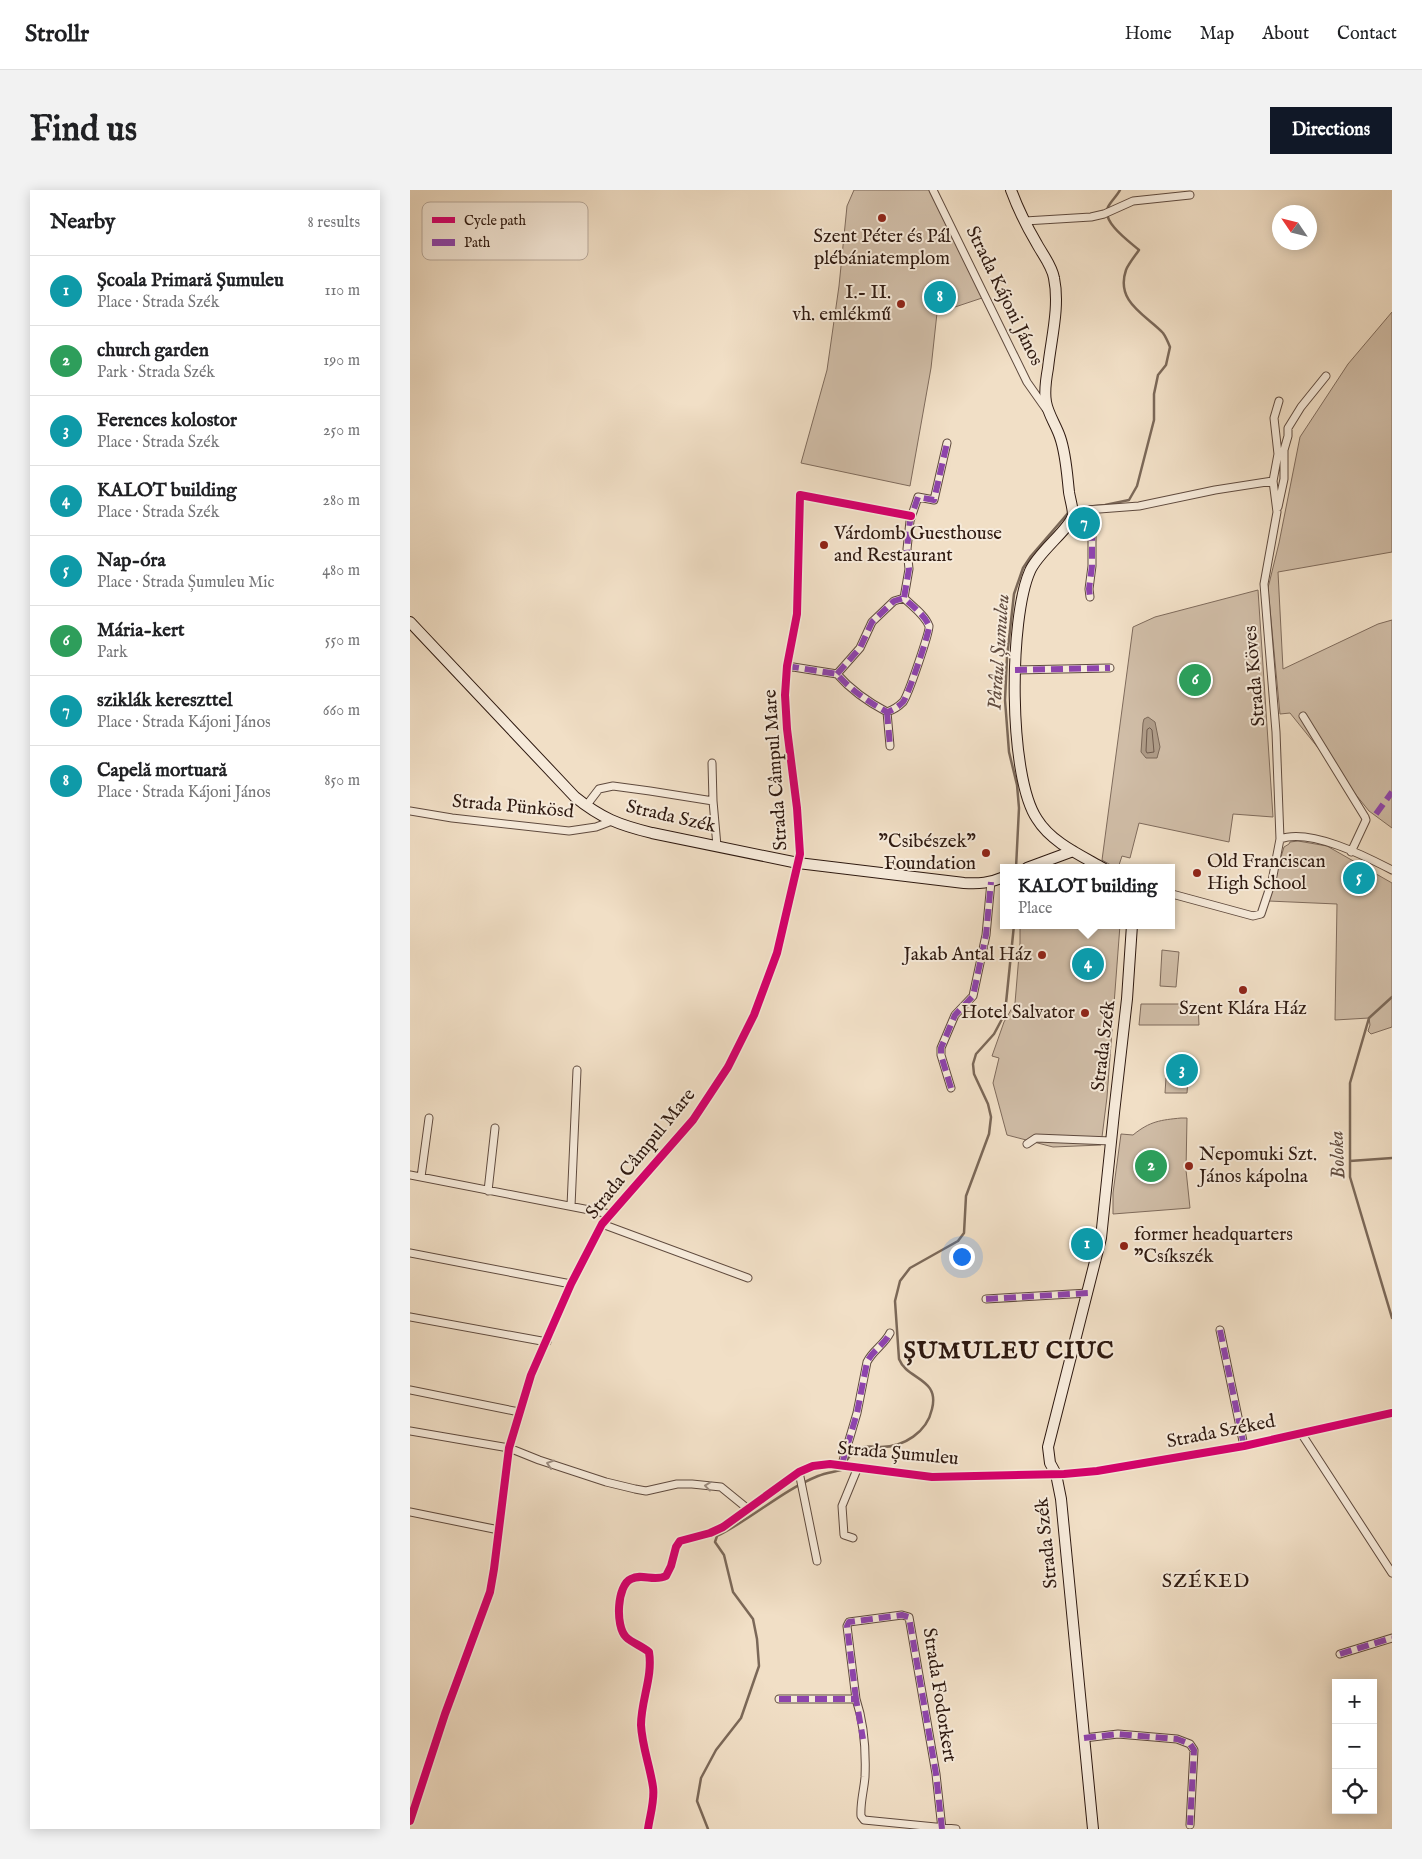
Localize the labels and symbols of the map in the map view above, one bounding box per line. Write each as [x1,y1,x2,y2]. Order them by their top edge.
legend [422,202,588,260]
north arrow [1272,205,1317,250]
text: Cycle path [464,212,526,230]
marker: Szent Péter és Pál plébániatemplom [876,212,888,224]
street label: Strada Kájoni János [960,222,1048,370]
place label: Szent Péter és Pál plébániatemplom [813,225,952,271]
text: Path [464,234,491,252]
pin: 8 [924,278,956,316]
place label: I.- II. vh. emlékmű [793,281,891,327]
marker: I.- II. vh. emlékmű [895,298,907,310]
pin: 7 [1068,504,1100,542]
place label: Várdomb Guesthouse and Restaurant [833,522,1002,568]
marker: Várdomb Guesthouse and Restaurant [818,539,830,551]
water label: Pârâul Șumuleu [982,593,1016,711]
street label: Strada Köves [1239,624,1271,728]
pin: 6 [1179,661,1211,699]
street label: Strada Câmpul Mare [758,688,794,851]
street label: Strada Pünkösd [451,790,576,824]
street label: Strada Szék [624,795,719,839]
place label: "Csibészek" Foundation [879,830,976,876]
marker: "Csibészek" Foundation [980,847,992,859]
place label: Old Franciscan High School [1207,850,1326,896]
pin: 5 [1343,859,1375,897]
marker: Old Franciscan High School [1191,867,1203,879]
place label: Jakab Antal Ház [902,943,1032,967]
pin: 4 [1072,945,1104,983]
marker: Jakab Antal Ház [1036,949,1048,961]
marker: Szent Klára Ház [1237,984,1249,996]
place label: Szent Klára Ház [1179,997,1307,1021]
street label: Strada Szék [1087,998,1122,1093]
place label: Hotel Salvator [961,1001,1075,1025]
marker: Hotel Salvator [1079,1007,1091,1019]
pin: 3 [1166,1051,1198,1089]
street label: Strada Câmpul Mare [581,1083,701,1224]
water label: Boloka [1324,1130,1352,1180]
place label: Nepomuki Szt. János kápolna [1197,1143,1317,1189]
pin: 2 [1135,1147,1167,1185]
marker: Nepomuki Szt. János kápolna [1183,1160,1195,1172]
place label: former headquarters "Csíkszék [1134,1223,1293,1269]
pin: 1 [1071,1225,1103,1263]
marker: former headquarters "Csíkszék [1118,1240,1130,1252]
your location [949,1244,975,1270]
district label: ȘUMULEU CIUC [903,1336,1115,1367]
street label: Strada Széked [1165,1410,1278,1454]
street label: Strada Șumuleu [836,1437,960,1471]
one-way arrow [546,1460,555,1470]
one-way arrow [703,1481,711,1492]
street label: Strada Szék [1030,1495,1064,1590]
district label: SZÉKED [1162,1569,1250,1594]
street label: Strada Fodorkert [917,1626,962,1764]

